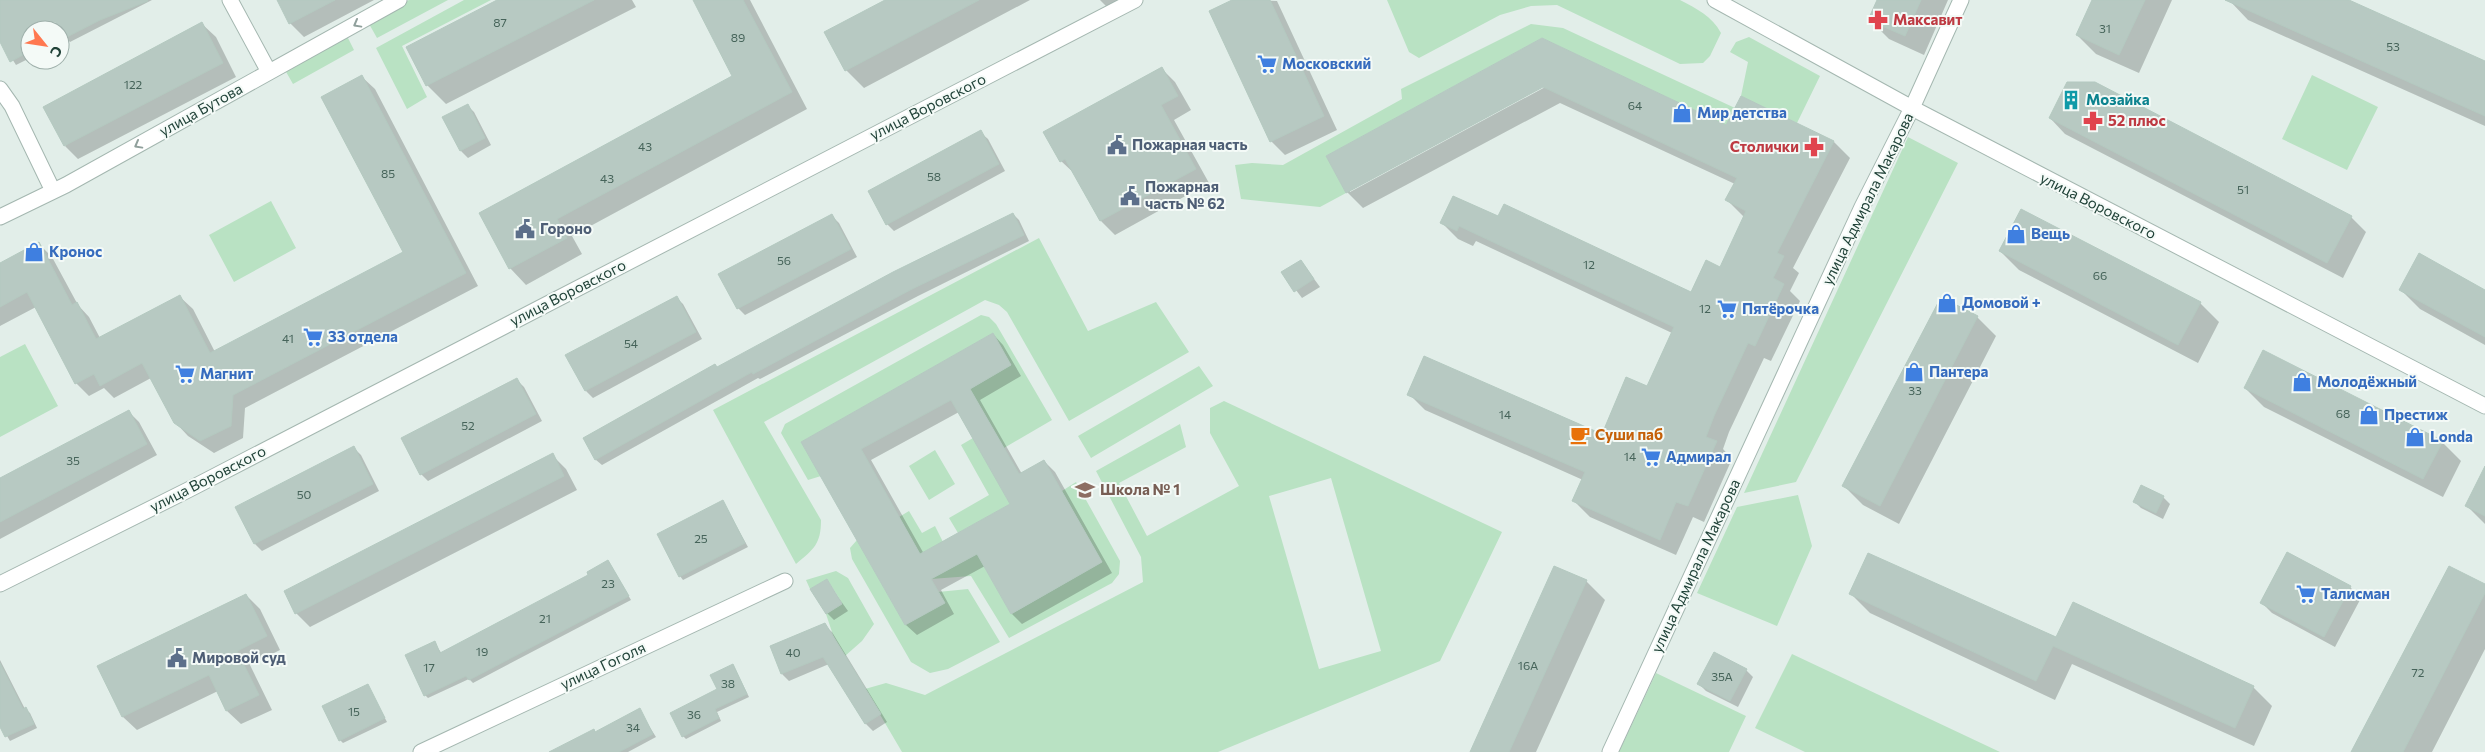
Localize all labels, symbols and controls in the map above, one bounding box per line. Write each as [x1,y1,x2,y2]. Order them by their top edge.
pharmacy icon: Максавит [1867,9,1889,31]
place label: Максавит [1893,10,1963,28]
house number: 87 [493,15,507,29]
one-way arrow [353,18,362,28]
north arrow [20,20,70,70]
house number: 31 [2099,21,2111,35]
house number: 89 [731,30,745,44]
house number: 53 [2386,39,2400,53]
text: С [47,43,66,60]
supermarket icon: Московский [1256,53,1278,75]
place label: Московский [1282,54,1371,72]
street label: улица Воровского [867,69,989,143]
house number: 122 [124,77,143,91]
street label: улица Бутова [156,79,245,139]
building icon: Мозайка [2060,89,2082,111]
place label: Мозайка [2086,90,2150,108]
house number: 64 [1628,98,1642,112]
shop icon: Мир детства [1671,102,1693,124]
place label: Мир детства [1697,103,1787,121]
street label: улица Адмирала Макарова [1817,109,1917,288]
pharmacy icon: 52 плюс [2082,110,2104,132]
place label: 52 плюс [2108,111,2166,129]
public building icon: Пожарная часть [1106,134,1128,156]
place label: Пожарная часть [1132,135,1247,153]
pharmacy icon: Столички [1803,136,1825,158]
place label: Столички [1730,137,1799,155]
one-way arrow [134,139,143,149]
house number: 43 [638,139,652,153]
house number: 85 [381,166,395,180]
street label: улица Воровского [2037,168,2159,242]
house number: 58 [927,169,941,183]
house number: 43 [600,171,614,185]
place label: Пожарная часть № 62 [1145,177,1225,212]
house number: 51 [2237,182,2249,196]
public building icon: Пожарная часть № 62 [1119,185,1141,207]
public building icon: Гороно [514,218,536,240]
place label: Гороно [540,219,592,237]
shop icon: Вещь [2005,223,2027,245]
place label: Вещь [2031,224,2070,242]
shop icon: Кронос [23,241,45,263]
place label: Кронос [49,242,102,260]
house number: 56 [777,253,791,267]
street label: улица Воровского [507,255,629,329]
house number: 12 [1583,257,1595,271]
house number: 66 [2093,268,2107,282]
shop icon: Домовой + [1936,292,1958,314]
place label: Домовой + [1962,293,2041,311]
supermarket icon: Пятёрочка [1716,298,1738,320]
place label: Пятёрочка [1742,299,1819,317]
house number: 12 [1699,301,1711,315]
supermarket icon: 33 отдела [302,326,324,348]
place label: 33 отдела [328,327,398,345]
house number: 41 [282,331,294,345]
house number: 54 [624,336,638,350]
shop icon: Пантера [1903,361,1925,383]
place label: Пантера [1929,362,1989,380]
supermarket icon: Магнит [174,363,196,385]
place label: Магнит [200,364,253,382]
shop icon: Молодёжный [2291,371,2313,393]
place label: Молодёжный [2317,372,2417,390]
house number: 33 [1908,383,1922,397]
shop icon: Престиж [2358,404,2380,426]
place label: Престиж [2384,405,2448,423]
house number: 68 [2336,406,2350,420]
house number: 14 [1499,407,1511,421]
house number: 52 [461,418,475,432]
cafe icon: Суши паб [1569,424,1591,446]
place label: Суши паб [1595,425,1663,443]
shop icon: Londa [2404,426,2426,448]
place label: Londa [2430,427,2473,445]
street label: улица Воровского [147,441,269,515]
supermarket icon: Адмирал [1640,446,1662,468]
place label: Адмирал [1666,447,1732,465]
house number: 14 [1624,449,1636,463]
house number: 35 [66,453,80,467]
street label: улица Адмирала Макарова [1647,476,1743,655]
school or university icon: Школа № 1 [1074,479,1096,501]
place label: Школа № 1 [1100,480,1180,498]
house number: 50 [297,487,312,501]
house number: 25 [694,531,708,545]
house number: 23 [601,576,615,590]
supermarket icon: Талисман [2295,583,2317,605]
place label: Талисман [2321,584,2390,602]
house number: 21 [539,611,551,625]
street label: улица Гоголя [557,637,648,693]
house number: 19 [476,644,488,658]
house number: 40 [785,645,801,659]
public building icon: Мировой суд [166,647,188,669]
place label: Мировой суд [192,648,287,666]
house number: 16А [1518,658,1538,672]
house number: 17 [423,660,435,674]
house number: 72 [2412,665,2425,679]
house number: 35А [1711,669,1733,683]
house number: 38 [721,676,735,690]
house number: 15 [348,704,360,718]
house number: 36 [687,707,701,721]
house number: 34 [626,720,640,734]

